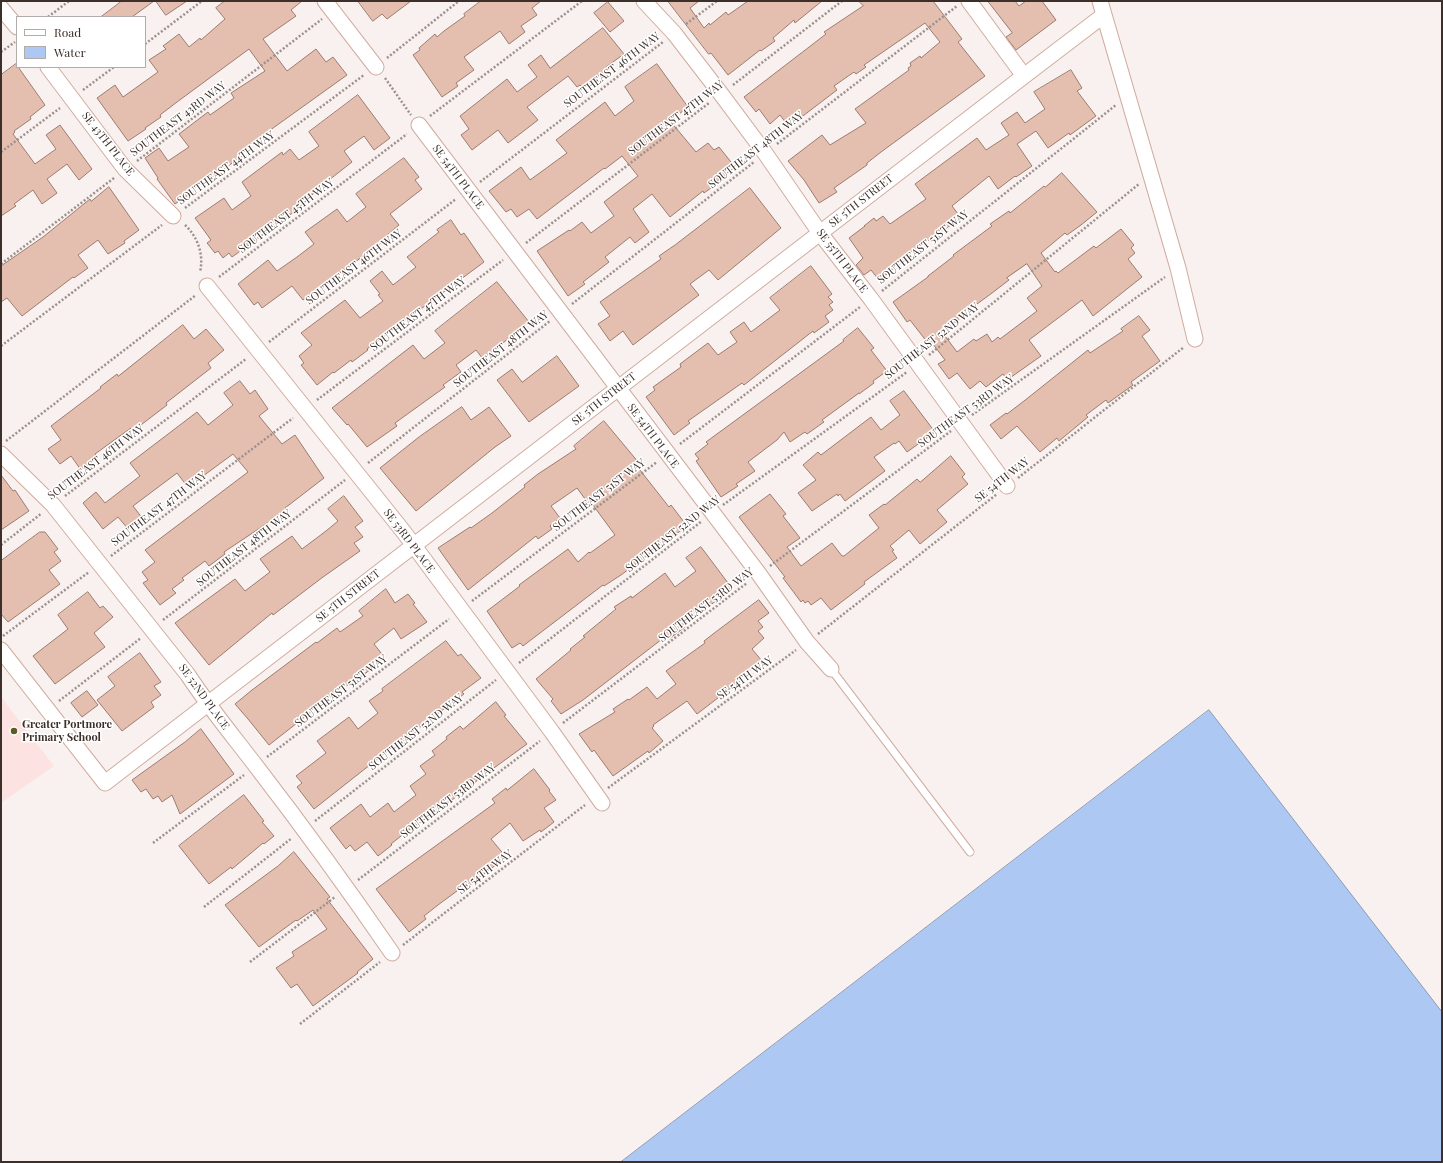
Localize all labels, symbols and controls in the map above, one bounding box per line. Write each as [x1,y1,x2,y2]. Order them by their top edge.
legend [16,16,146,68]
text: Road [54,24,81,40]
street label: SOUTHEAST 46TH WAY [561,30,663,110]
text: Water [54,44,86,60]
street label: SOUTHEAST 47TH WAY [626,78,726,158]
street label: SOUTHEAST 43RD WAY [128,79,228,159]
street label: SE 43TH PLACE [79,109,137,179]
street label: SOUTHEAST 48TH WAY [706,109,806,191]
street label: SOUTHEAST 44TH WAY [175,128,277,208]
street label: SE 54TH PLACE [429,142,487,212]
street label: SE 5TH STREET [826,172,896,230]
street label: SOUTHEAST 45TH WAY [236,176,336,256]
street label: SOUTHEAST 51ST WAY [875,207,971,287]
street label: SOUTHEAST 46TH WAY [303,227,405,307]
street label: SE 55TH PLACE [814,227,870,295]
street label: SOUTHEAST 47TH WAY [368,274,468,354]
street label: SOUTHEAST 52ND WAY [882,300,982,382]
street label: SOUTHEAST 48TH WAY [451,308,551,390]
street label: SE 5TH STREET [569,370,639,428]
street label: SOUTHEAST 53RD WAY [915,372,1017,450]
street label: SE 54TH PLACE [624,401,682,471]
street label: SOUTHEAST 46TH WAY [45,422,147,502]
street label: SE 54TH WAY [972,455,1032,505]
street label: SOUTHEAST 51ST WAY [550,456,648,534]
street label: SOUTHEAST 47TH WAY [109,469,209,549]
street label: SOUTHEAST 52ND WAY [623,493,723,575]
street label: SE 53RD PLACE [381,506,437,576]
street label: SOUTHEAST 48TH WAY [194,507,294,589]
street label: SOUTHEAST 53RD WAY [656,565,756,645]
street label: SE 5TH STREET [313,567,383,625]
street label: SOUTHEAST 51ST WAY [292,652,390,730]
street label: SE 54TH WAY [715,653,775,703]
street label: SE 52ND PLACE [176,662,232,732]
street label: SOUTHEAST 52ND WAY [366,691,466,773]
place label: Greater Portmore Primary School [22,718,112,744]
marker: Greater Portmore Primary School [9,726,19,736]
street label: SOUTHEAST 53RD WAY [398,761,498,841]
street label: SE 54TH WAY [455,847,515,897]

